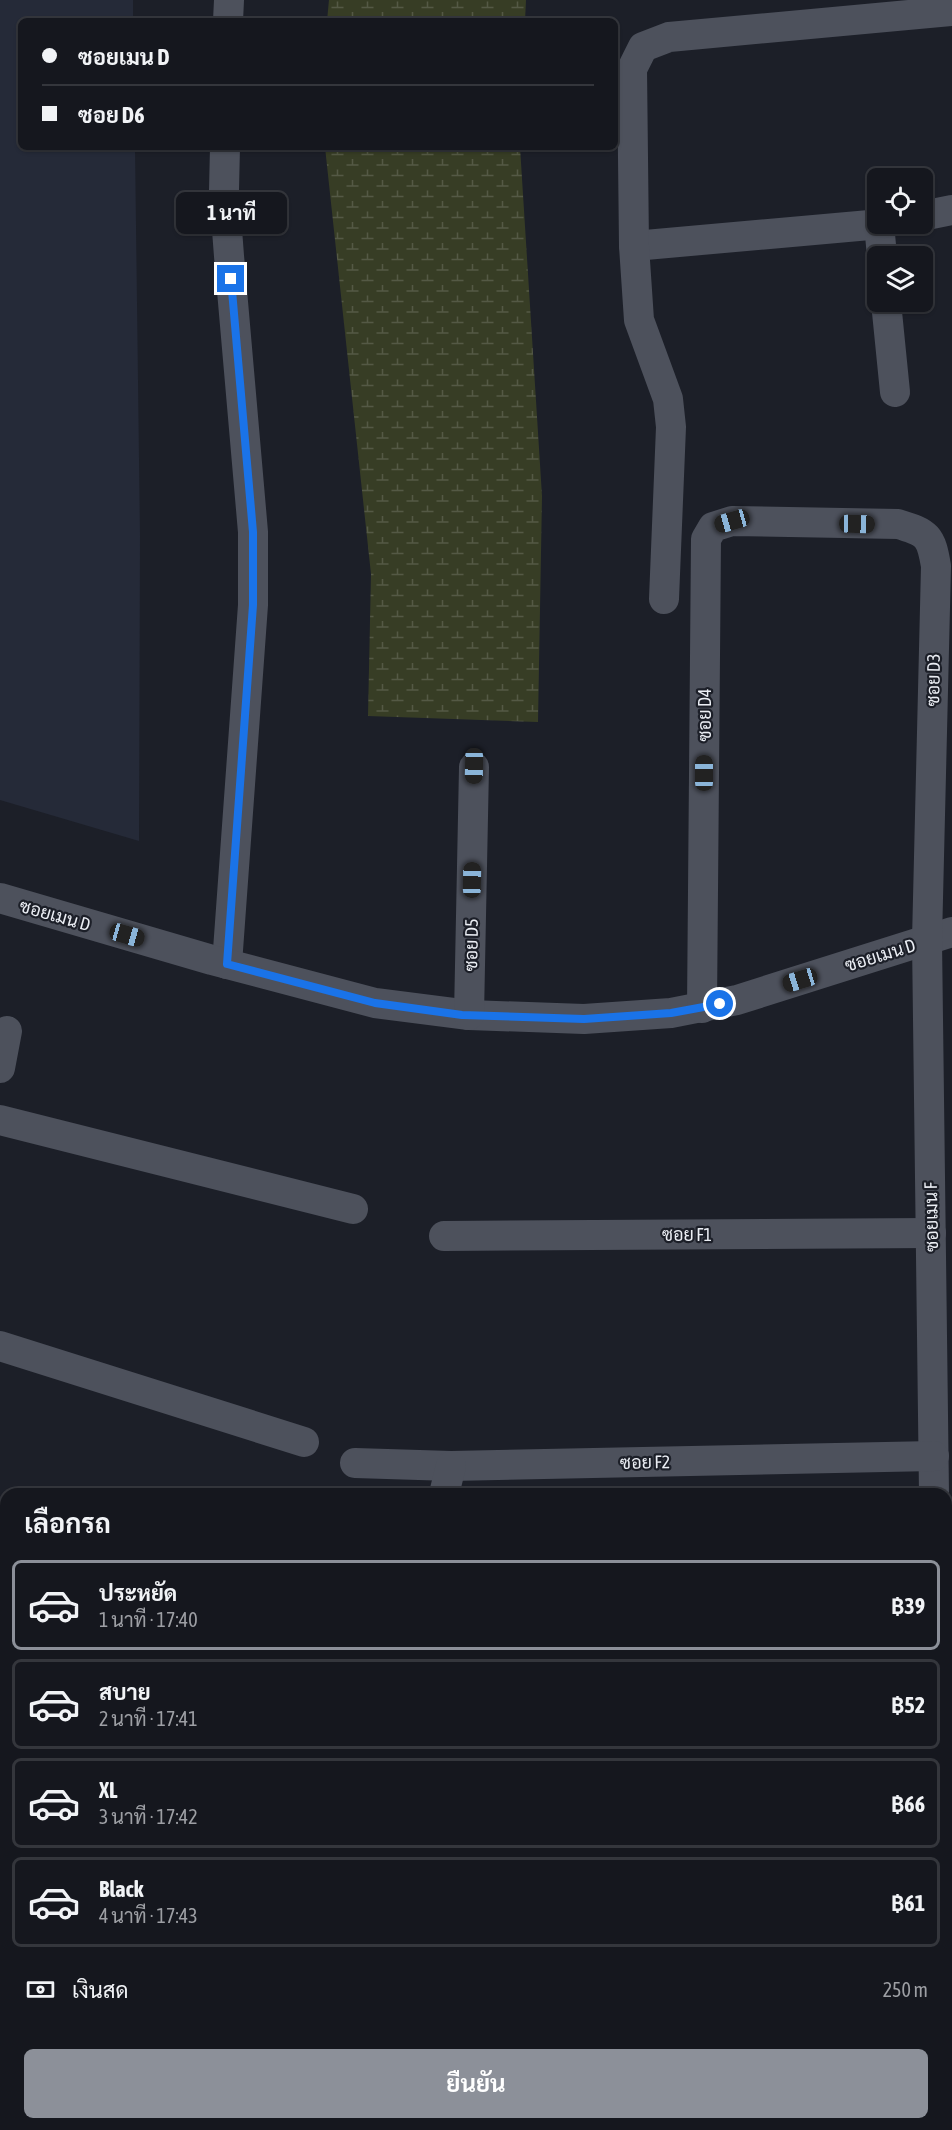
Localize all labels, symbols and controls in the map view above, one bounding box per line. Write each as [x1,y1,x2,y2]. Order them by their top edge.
text: ซอยเมน D [78,44,169,70]
text: ซอย D6 [78,102,144,128]
map controls [867,168,933,312]
button: locate [867,168,933,234]
callout: 1 นาที [176,192,286,234]
text: 1 นาที [207,201,256,224]
button: layers [867,246,933,312]
route end [217,265,244,292]
car [712,507,752,535]
car [839,515,875,533]
street label: ซอย D3 [922,653,944,707]
street label: ซอย D4 [694,689,715,741]
car [465,748,483,784]
car [695,755,713,791]
car [463,862,481,898]
street label: ซอยเมน D [17,895,93,935]
street label: ซอย D5 [460,918,482,972]
car [107,921,147,949]
street label: ซอยเมน D [842,934,918,976]
car [780,966,820,994]
route start [706,990,733,1017]
street label: ซอยเมน F [920,1181,942,1252]
street label: ซอย F1 [662,1224,712,1245]
street label: ซอย F2 [620,1451,670,1473]
text: เลือกรถ [24,1508,111,1539]
icon: car [27,1578,81,1632]
text: ประหยัด [99,1580,177,1606]
text: ฿39 [891,1593,925,1619]
text: 1 นาที · 17:40 [99,1608,198,1631]
icon: car [27,1677,81,1731]
text: สบาย [99,1679,151,1705]
text: ฿52 [891,1692,925,1718]
text: 2 นาที · 17:41 [99,1707,198,1730]
icon: car [27,1776,81,1830]
text: XL [99,1777,117,1803]
text: ฿66 [891,1791,925,1817]
text: 3 นาที · 17:42 [99,1805,198,1828]
icon: car [27,1875,81,1929]
text: Black [99,1876,143,1902]
text: ฿61 [891,1890,925,1916]
text: 4 นาที · 17:43 [99,1904,198,1927]
icon: cash [24,1973,57,2006]
text: เงินสด [72,1977,129,2003]
text: 250 m [883,1978,928,2001]
button: ยืนยัน [24,2049,928,2118]

